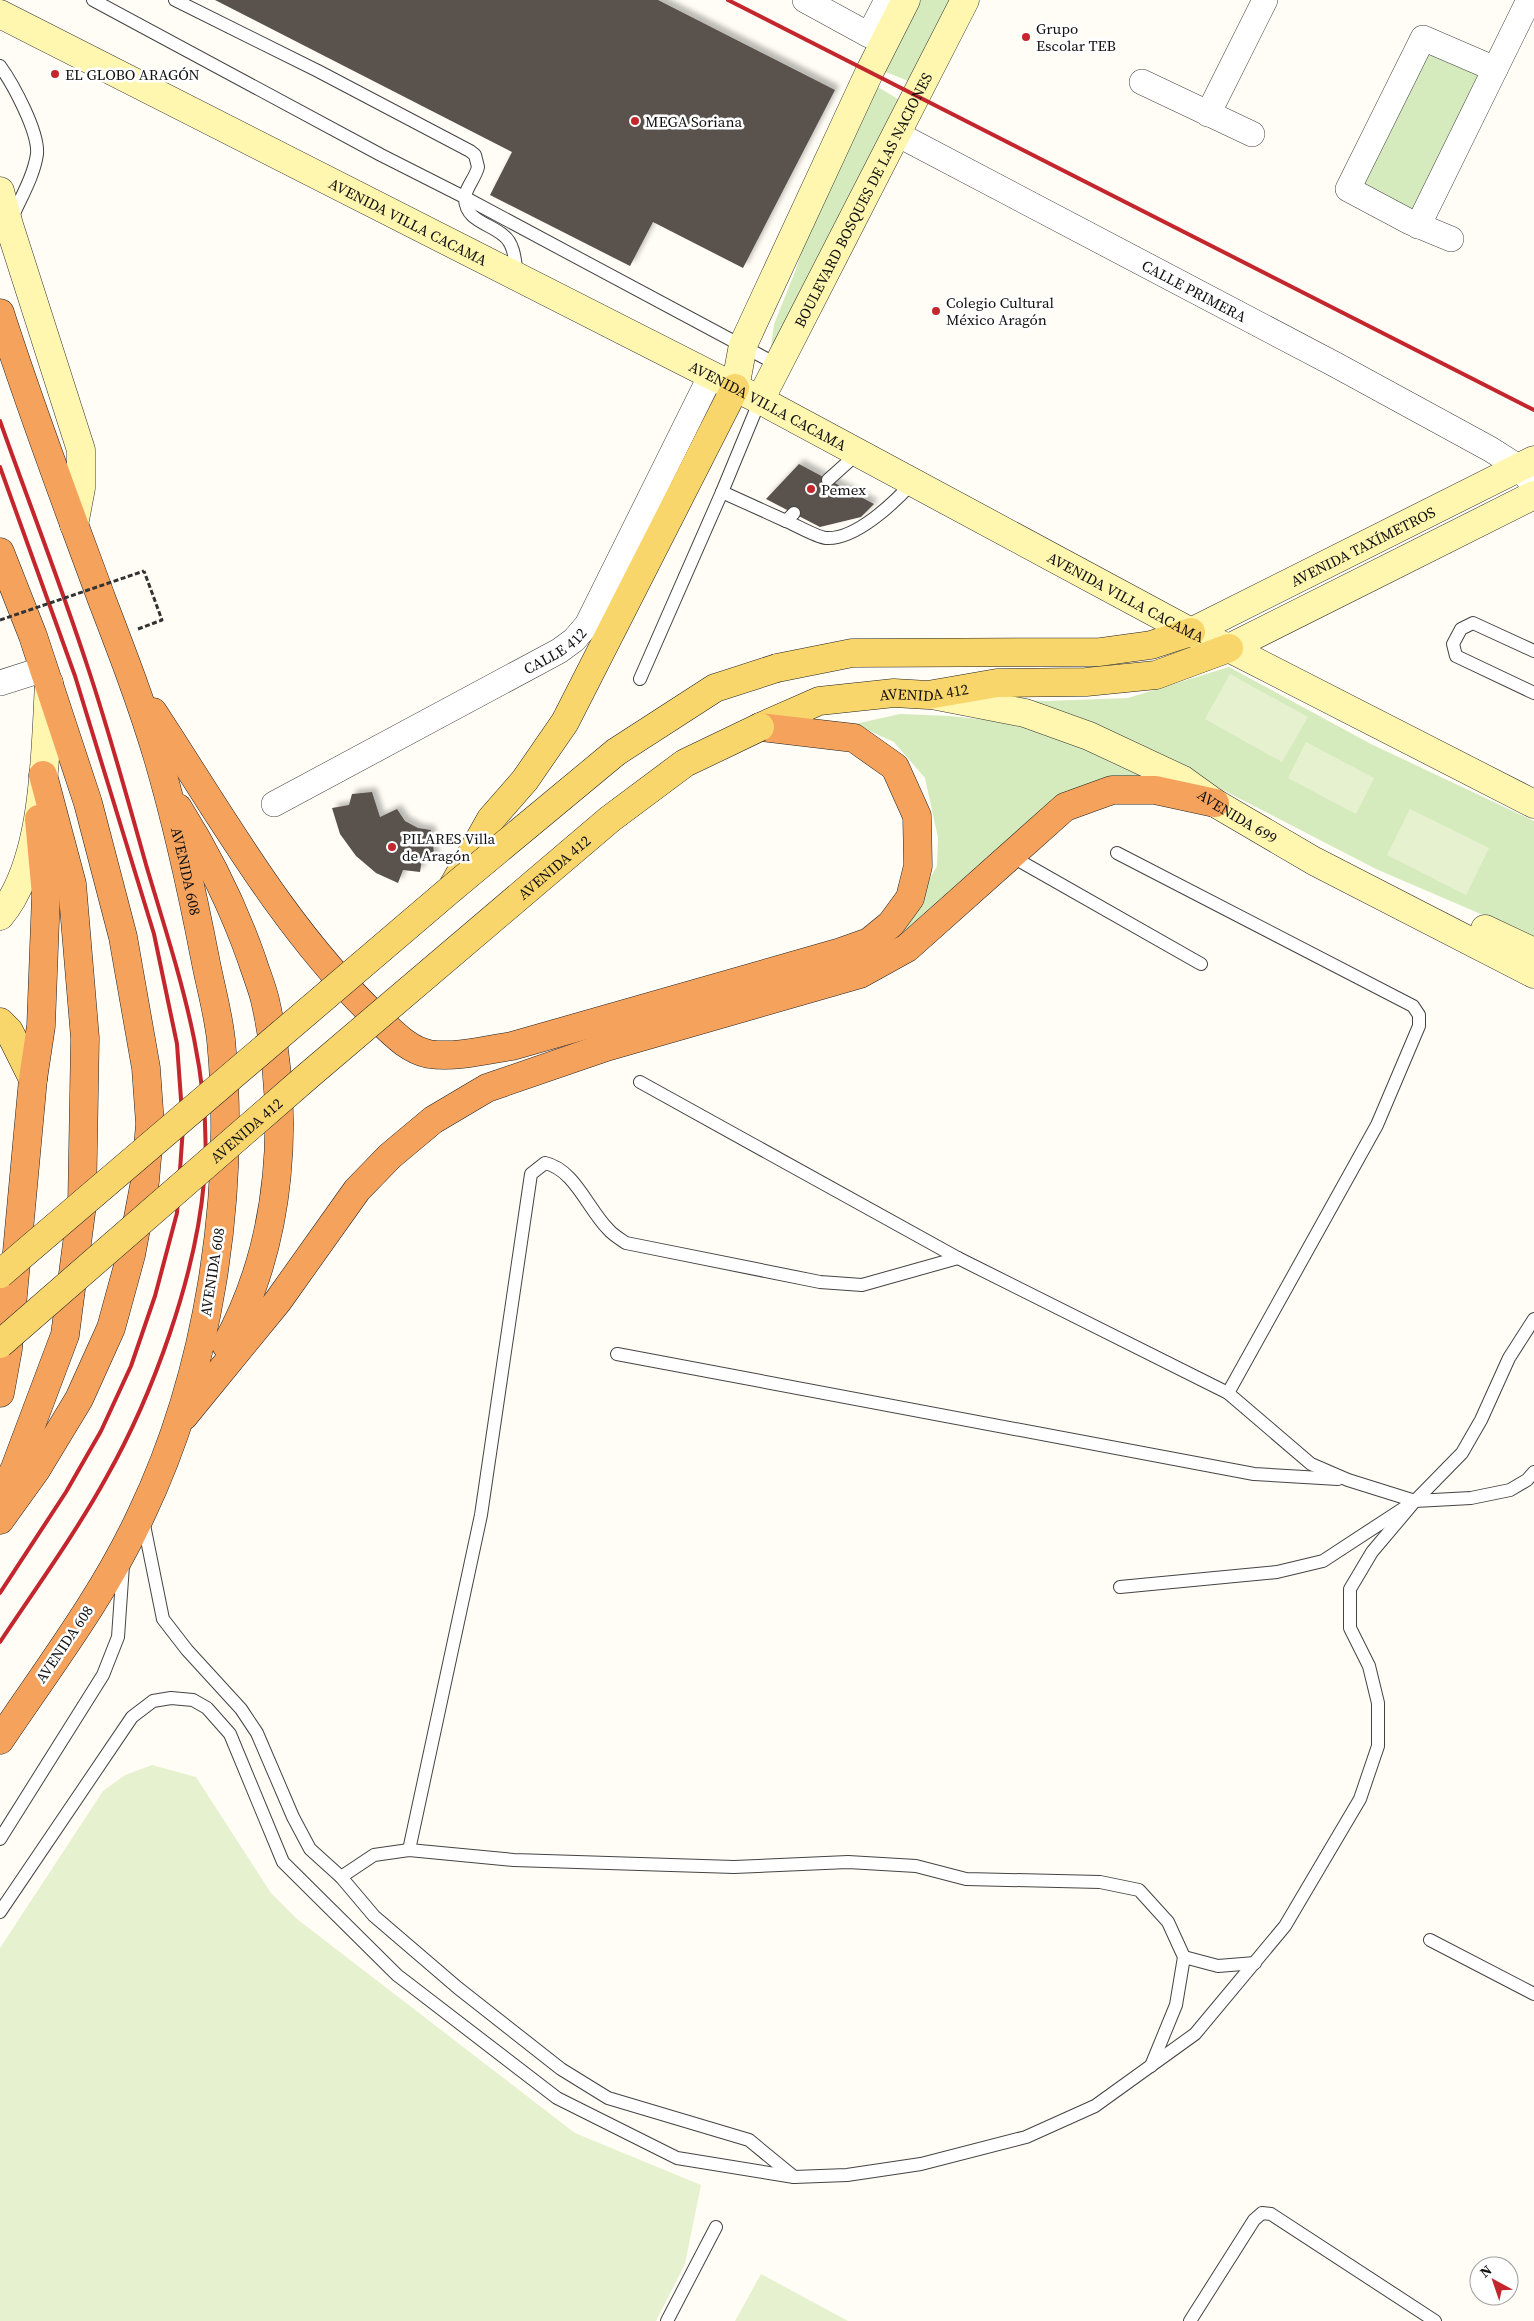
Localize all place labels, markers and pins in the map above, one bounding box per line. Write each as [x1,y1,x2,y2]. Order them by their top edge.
place label: Grupo Escolar TEB [1036,18,1116,56]
marker: Grupo Escolar TEB [1020,31,1032,43]
place label: EL GLOBO ARAGÓN [65,64,200,85]
marker: EL GLOBO ARAGÓN [49,68,61,80]
place label: MEGA Soriana [645,111,742,132]
marker: MEGA Soriana [629,115,641,127]
place label: Colegio Cultural México Aragón [946,292,1055,330]
marker: Colegio Cultural México Aragón [930,305,942,317]
place label: Pemex [821,479,866,500]
marker: Pemex [805,483,817,495]
place label: PILARES Villa de Aragón [402,828,495,866]
marker: PILARES Villa de Aragón [386,841,398,853]

